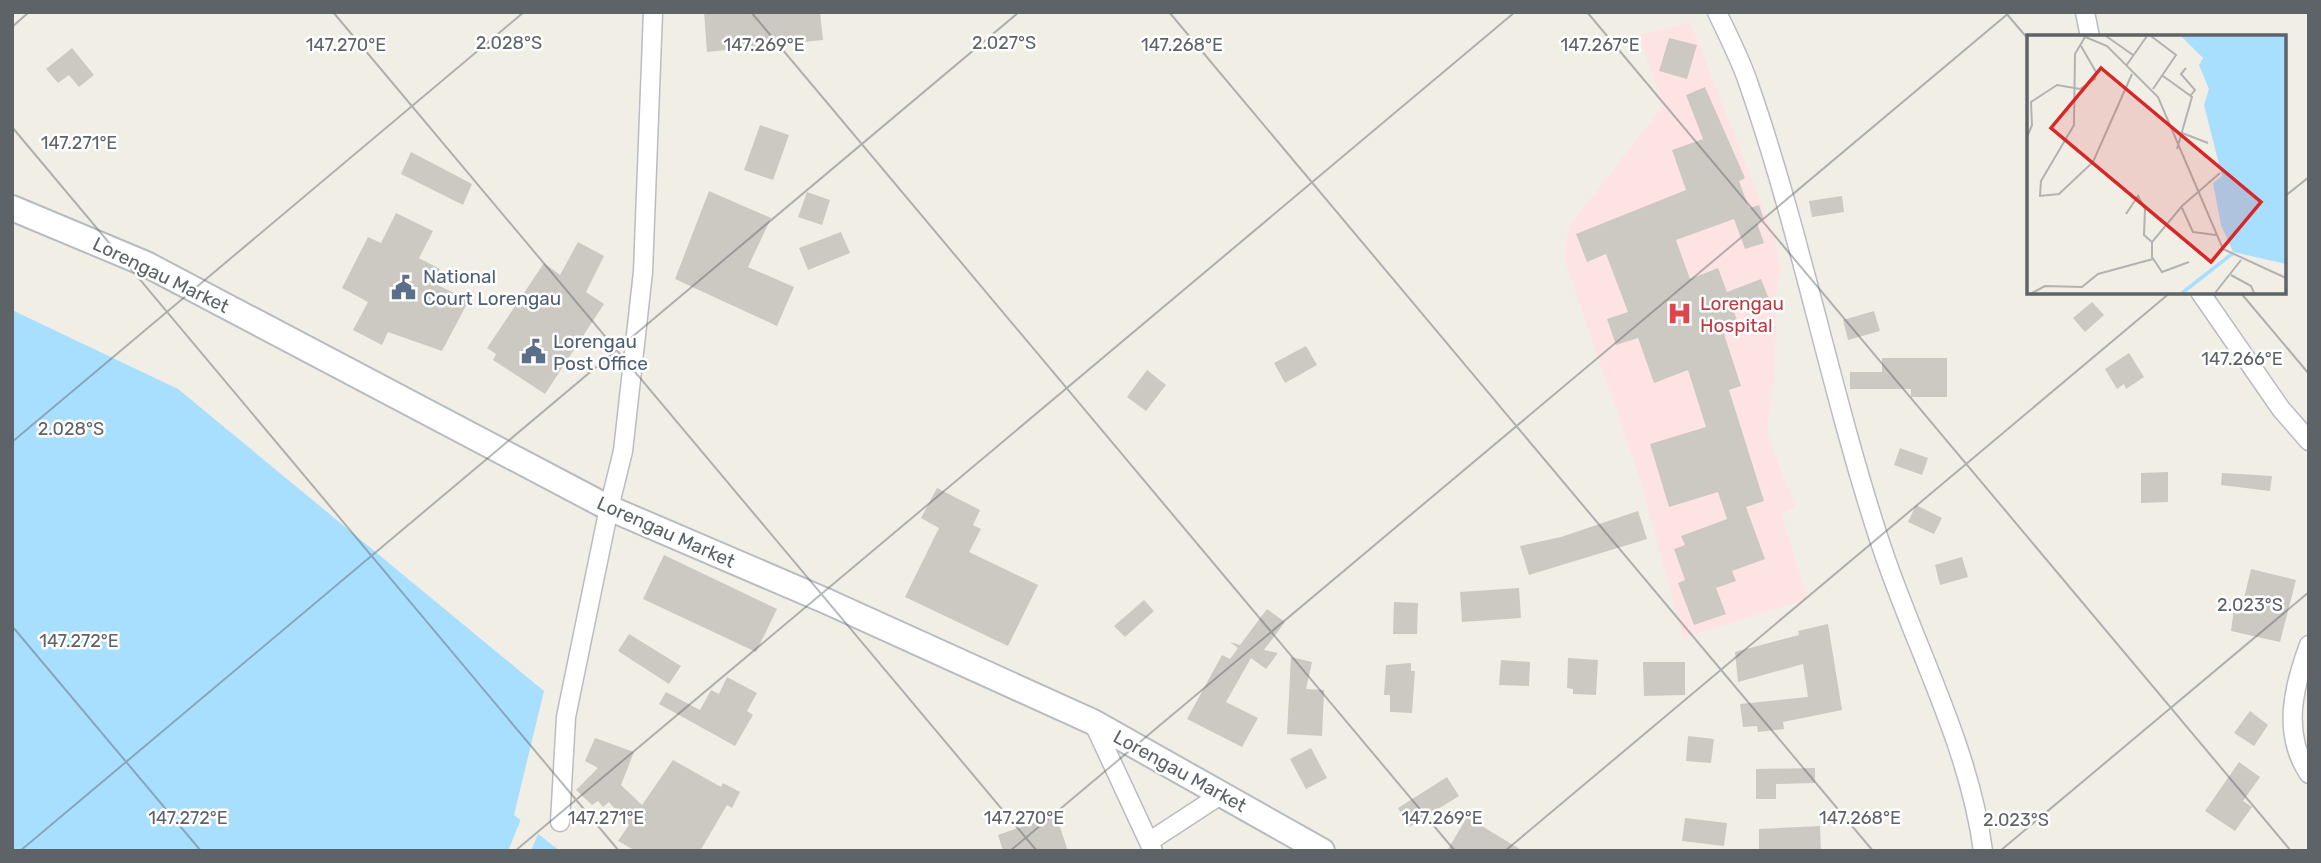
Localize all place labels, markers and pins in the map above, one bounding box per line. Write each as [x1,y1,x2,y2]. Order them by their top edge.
place label: National Court Lorengau [423,265,561,310]
public building icon: National Court Lorengau [389,273,417,301]
place label: Lorengau Hospital [1700,292,1784,337]
hospital icon: Lorengau Hospital [1666,300,1694,328]
place label: Lorengau Post Office [553,330,648,375]
public building icon: Lorengau Post Office [519,338,547,366]

